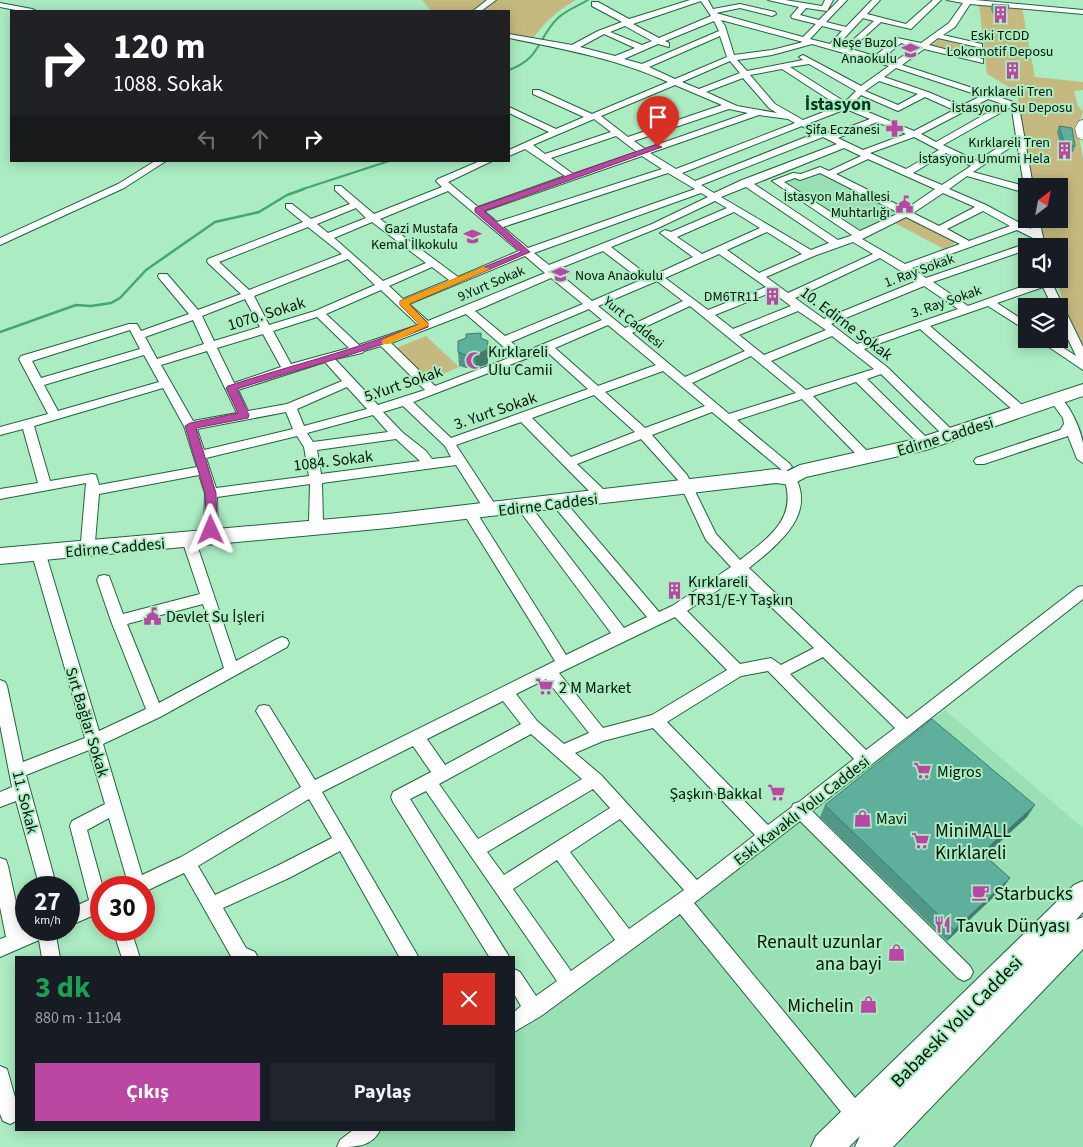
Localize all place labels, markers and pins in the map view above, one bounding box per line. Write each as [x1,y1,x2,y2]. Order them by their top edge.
building icon: Eski TCDD Lokomotif Deposu [990,5,1010,25]
place label: Eski TCDD Lokomotif Deposu [947,26,1053,62]
place label: Neşe Buzol Anaokulu [833,33,897,69]
school or university icon: Neşe Buzol Anaokulu [901,40,921,60]
building icon: Kırklareli Tren İstasyonu Su Deposu [1002,61,1022,81]
place label: Kırklareli Tren İstasyonu Su Deposu [951,82,1073,118]
pin [637,96,679,147]
pharmacy icon: Şifa Eczanesi [884,119,904,139]
place label: Şifa Eczanesi [805,120,880,140]
place label: Kırklareli Tren İstasyonu Umumi Hela [918,133,1050,169]
building icon: Kırklareli Tren İstasyonu Umumi Hela [1054,140,1074,160]
place label: İstasyon Mahallesi Muhtarlığı [784,187,890,223]
public building icon: İstasyon Mahallesi Muhtarlığı [894,194,914,214]
place label: Gazi Mustafa Kemal İlkokulu [371,219,458,255]
school or university icon: Gazi Mustafa Kemal İlkokulu [462,226,482,246]
school or university icon: Nova Anaokulu [551,265,571,285]
place label: Nova Anaokulu [575,266,663,286]
building icon: DM6TR11 [763,286,783,306]
place label: DM6TR11 [704,287,759,307]
place label: Kırklareli Ulu Camii [488,341,553,381]
mosque icon: Kırklareli Ulu Camii [464,350,484,370]
place label: Kırklareli TR31/E-Y Taşkın [688,571,793,611]
building icon: Kırklareli TR31/E-Y Taşkın [664,580,684,600]
public building icon: Devlet Su İşleri [142,606,162,626]
place label: Devlet Su İşleri [166,606,265,628]
supermarket icon: 2 M Market [535,677,555,697]
place label: 2 M Market [559,677,632,699]
supermarket icon: Migros [913,761,933,781]
place label: Migros [937,761,982,783]
place label: Şaşkın Bakkal [670,783,762,805]
supermarket icon: Şaşkın Bakkal [766,783,786,803]
shop icon: Mavi [852,808,872,828]
place label: Mavi [876,808,907,830]
place label: MiniMALL Kırklareli [935,818,1011,867]
supermarket icon: MiniMALL Kırklareli [911,831,931,851]
place label: Starbucks [994,881,1073,908]
cafe icon: Starbucks [970,883,990,903]
place label: Tavuk Dünyası [956,913,1070,940]
restaurant icon: Tavuk Dünyası [932,915,952,935]
place label: Renault uzunlar ana bayi [757,929,882,978]
shop icon: Renault uzunlar ana bayi [886,942,906,962]
place label: Michelin [787,993,854,1020]
shop icon: Michelin [858,995,878,1015]

